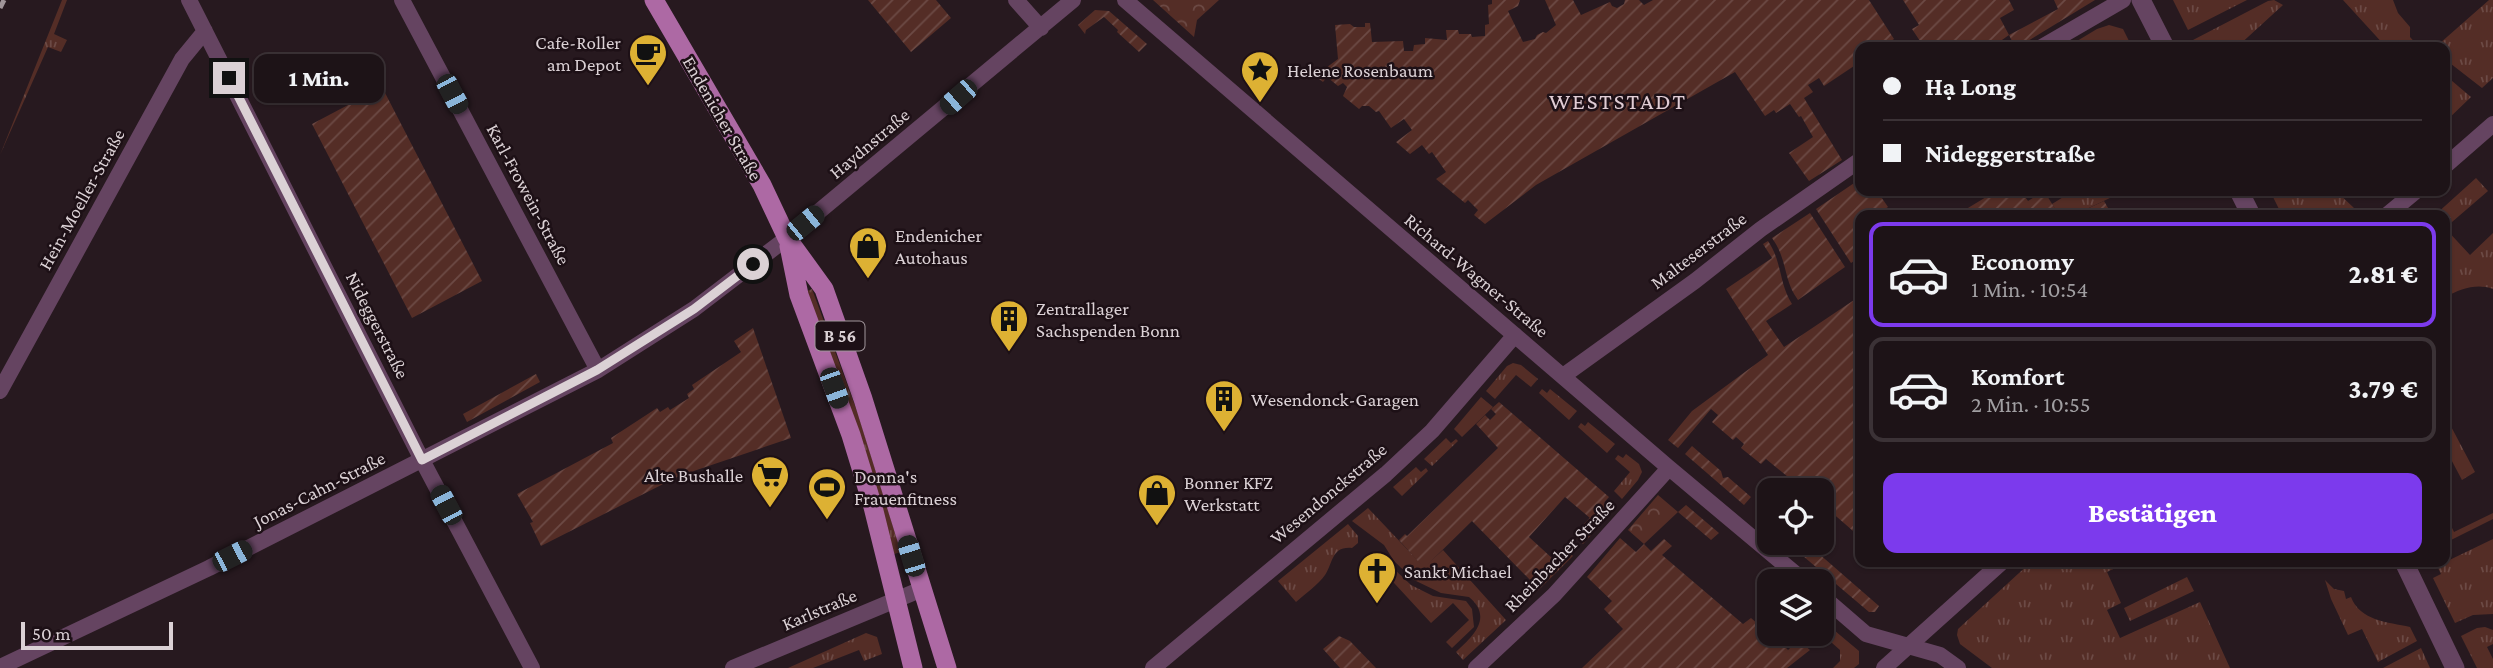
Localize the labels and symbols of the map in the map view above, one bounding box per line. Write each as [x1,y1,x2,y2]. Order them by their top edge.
place label: Cafe-Roller am Depot [535,32,622,75]
cafe icon: Cafe-Roller am Depot [627,32,669,87]
place icon: Helene Rosenbaum [1239,49,1281,104]
street label: Endenicher Straße [678,52,767,184]
callout: 1 Min. [254,54,383,102]
place label: Helene Rosenbaum [1287,60,1433,81]
route end [213,62,245,94]
car [433,71,472,117]
car [936,75,981,119]
district label: WESTSTADT [1549,88,1687,114]
street label: Haydnstraße [825,104,914,183]
street label: Karl-Frowein-Straße [483,120,575,268]
street label: Hein-Moeller-Straße [34,125,129,273]
car [783,202,828,244]
street label: Malteserstraße [1646,208,1750,293]
street label: Richard-Wagner-Straße [1401,209,1553,342]
shop icon: Endenicher Autohaus [847,225,889,280]
place label: Endenicher Autohaus [895,225,982,268]
route start [737,248,769,280]
street label: Nideggerstraße [342,268,413,382]
building icon: Zentrallager Sachspenden Bonn [988,298,1030,353]
place label: Zentrallager Sachspenden Bonn [1036,298,1180,341]
road number: B 56 [816,322,864,350]
car [817,365,852,411]
building icon: Wesendonck-Garagen [1203,378,1245,433]
place label: Wesendonck-Garagen [1251,389,1419,410]
street label: Wesendonckstraße [1266,439,1391,548]
street label: Jonas-Cahn-Straße [248,447,389,533]
supermarket icon: Alte Bushalle [749,454,791,509]
place label: Alte Bushalle [644,465,743,486]
sports icon: Donna's Frauenfitness [806,466,848,521]
place label: Donna's Frauenfitness [854,466,957,509]
shop icon: Bonner KFZ Werkstatt [1136,472,1178,527]
place label: Bonner KFZ Werkstatt [1184,472,1273,515]
car [427,482,466,528]
street label: Rheinbacher Straße [1500,495,1619,616]
car [895,533,928,579]
car [209,537,256,575]
church icon: Sankt Michael [1356,550,1398,605]
place label: Sankt Michael [1404,561,1512,582]
street label: Karlstraße [779,584,860,635]
scale bar [21,619,173,651]

